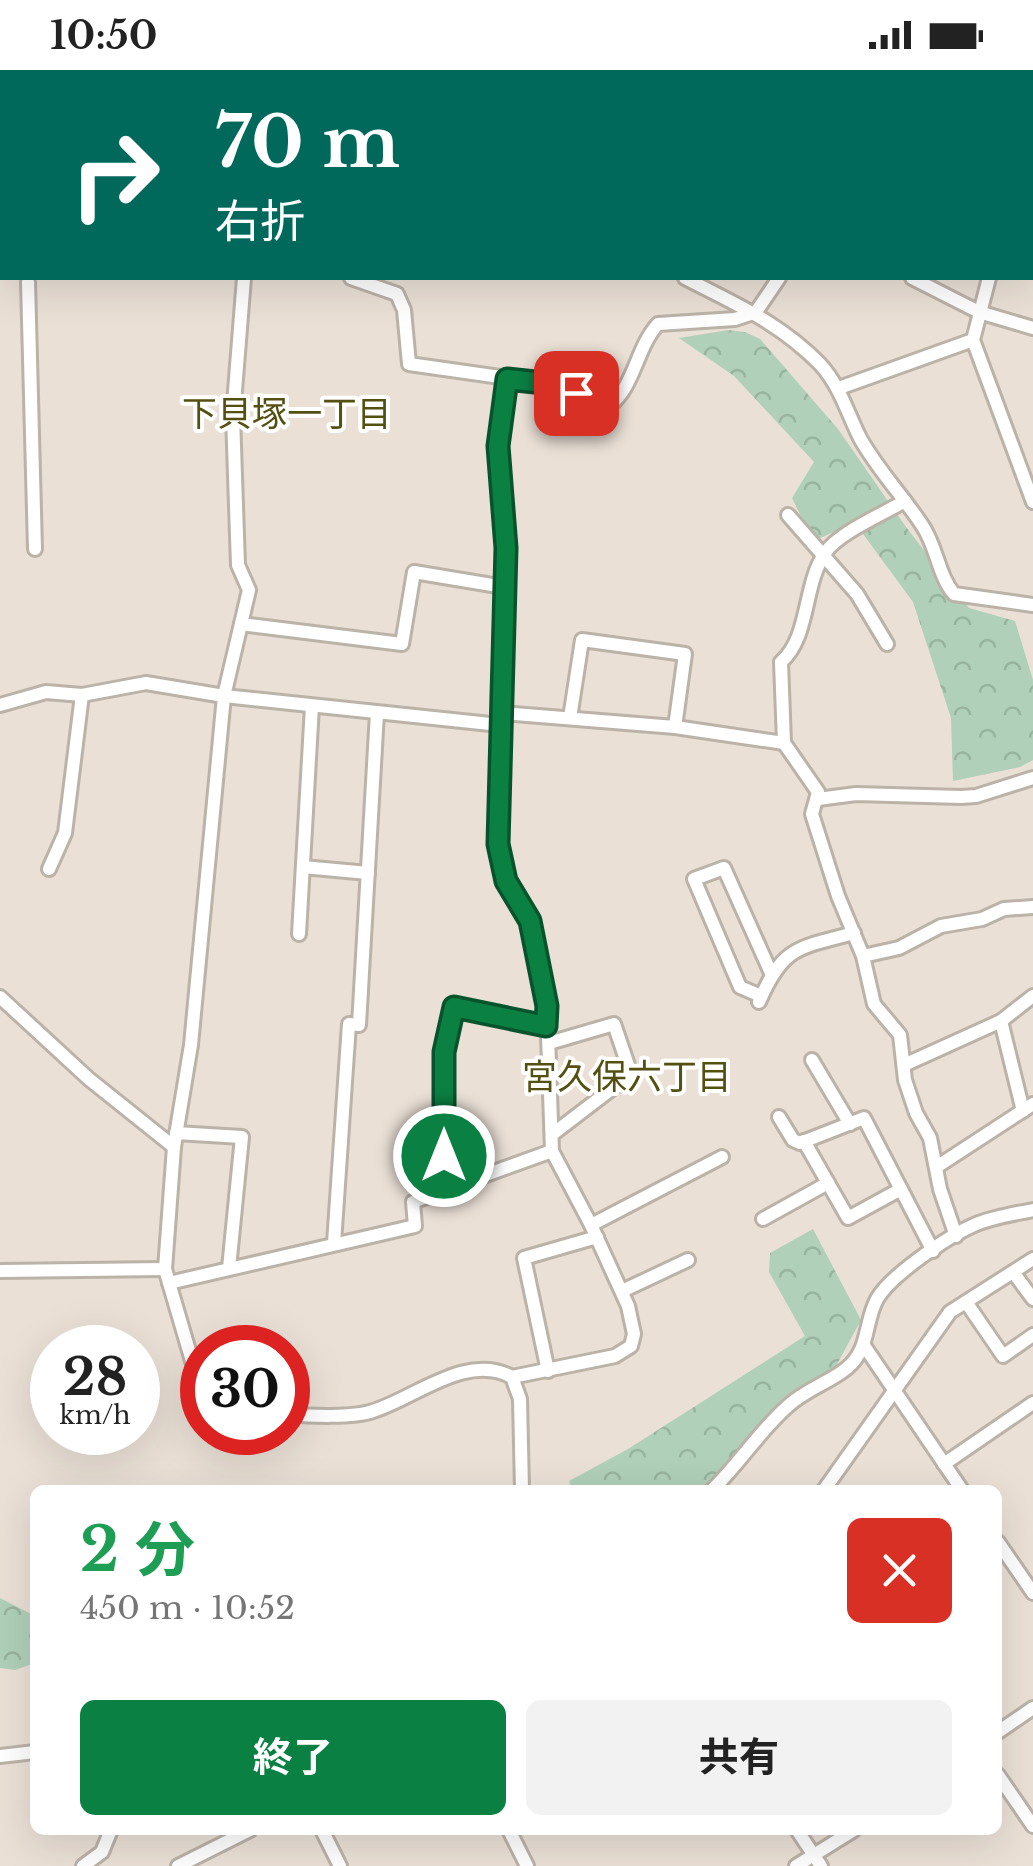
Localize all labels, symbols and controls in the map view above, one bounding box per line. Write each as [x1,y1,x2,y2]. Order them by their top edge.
text: 10:50 [50,12,157,59]
text: 70 m [215,99,400,186]
icon: right [50,110,180,240]
text: 右折 [215,193,305,249]
pin [534,351,619,436]
icon: arrive [549,366,604,421]
district label: 下貝塚一丁目 [182,392,392,435]
district label: 宮久保六丁目 [522,1055,732,1098]
position arrow [392,1104,496,1208]
speed limit sign: 30 [180,1325,310,1455]
text: 28 [63,1346,127,1409]
text: km/h [60,1400,130,1431]
text: 2 分 [80,1513,195,1587]
button: close [847,1518,952,1623]
text: 450 m · 10:52 [80,1588,295,1628]
button: 終了 [80,1700,506,1815]
button: 共有 [526,1700,952,1815]

